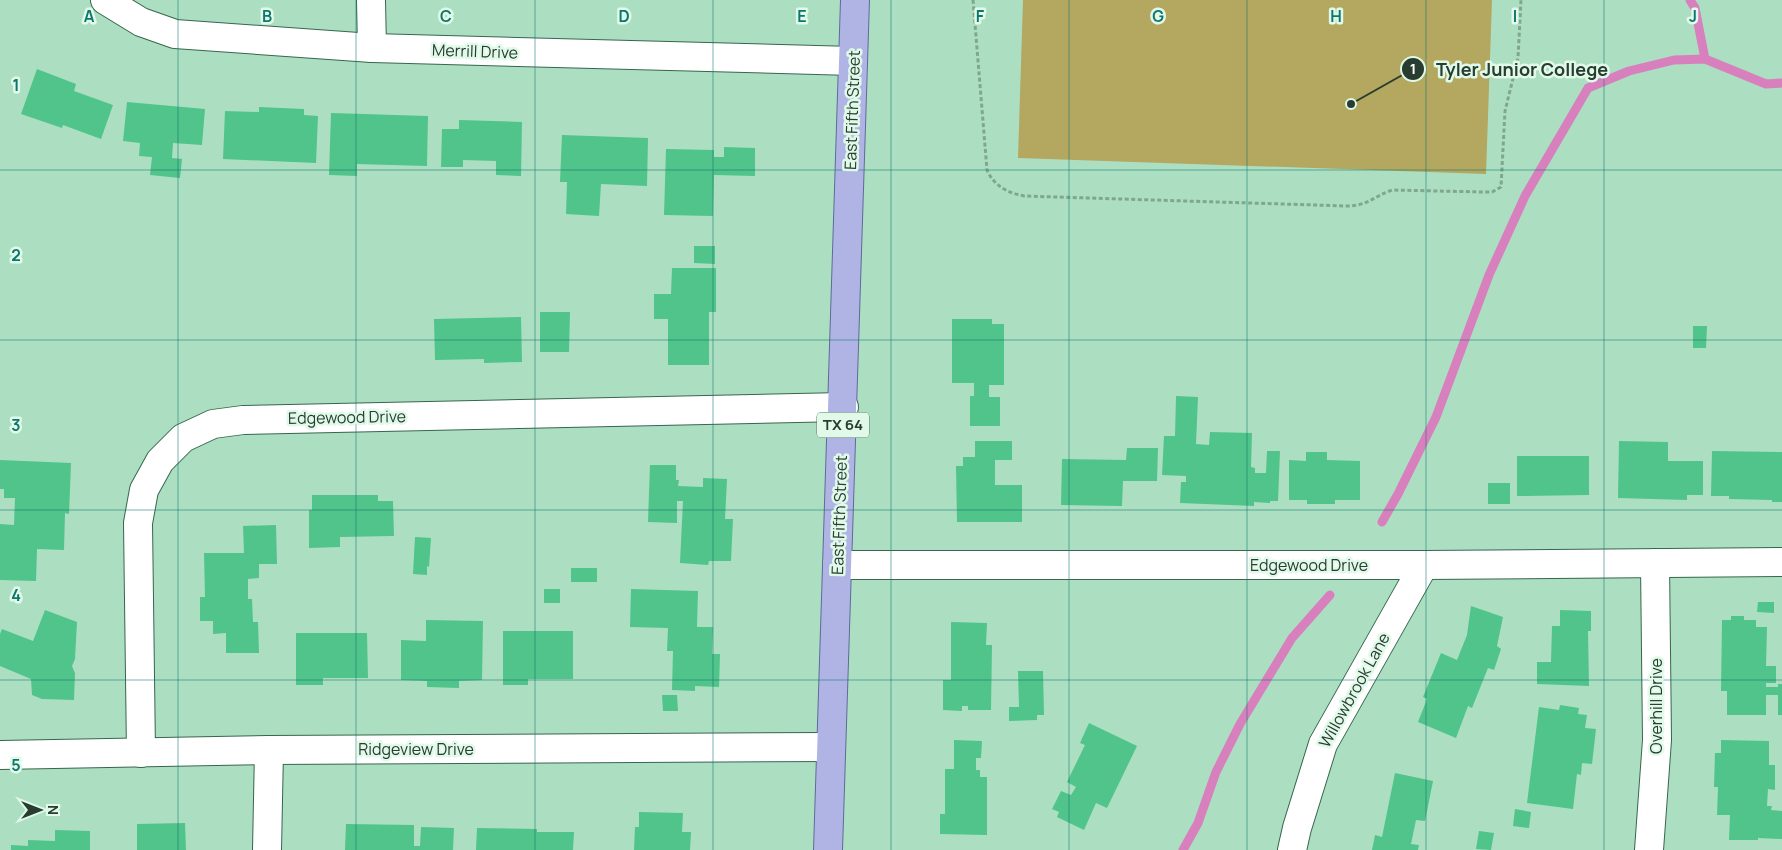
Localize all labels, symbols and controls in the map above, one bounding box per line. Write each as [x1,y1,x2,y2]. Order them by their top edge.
text: A [84,5,95,27]
text: B [262,5,272,27]
text: C [440,5,452,27]
text: D [618,5,630,27]
text: E [797,5,807,27]
text: F [976,5,985,27]
text: G [1152,5,1164,27]
text: H [1330,5,1342,27]
text: I [1513,5,1517,27]
text: J [1689,5,1697,27]
street label: Merrill Drive [432,39,518,63]
street label: East Fifth Street [839,50,865,170]
callout: Tyler Junior College [1401,53,1618,86]
text: Tyler Junior College [1436,57,1608,81]
text: 1 [1410,58,1416,79]
text: 1 [12,74,20,96]
text: 2 [11,244,21,266]
street label: Edgewood Drive [288,405,406,429]
road number: TX 64 [817,412,869,438]
text: 3 [11,414,21,436]
street label: East Fifth Street [826,455,852,575]
street label: Edgewood Drive [1250,554,1368,576]
text: 4 [11,584,21,606]
street label: Willowbrook Lane [1313,629,1395,751]
street label: Overhill Drive [1645,658,1667,754]
street label: Ridgeview Drive [358,738,474,760]
text: 5 [11,754,21,776]
north arrow [15,785,65,835]
text: N [44,805,63,815]

